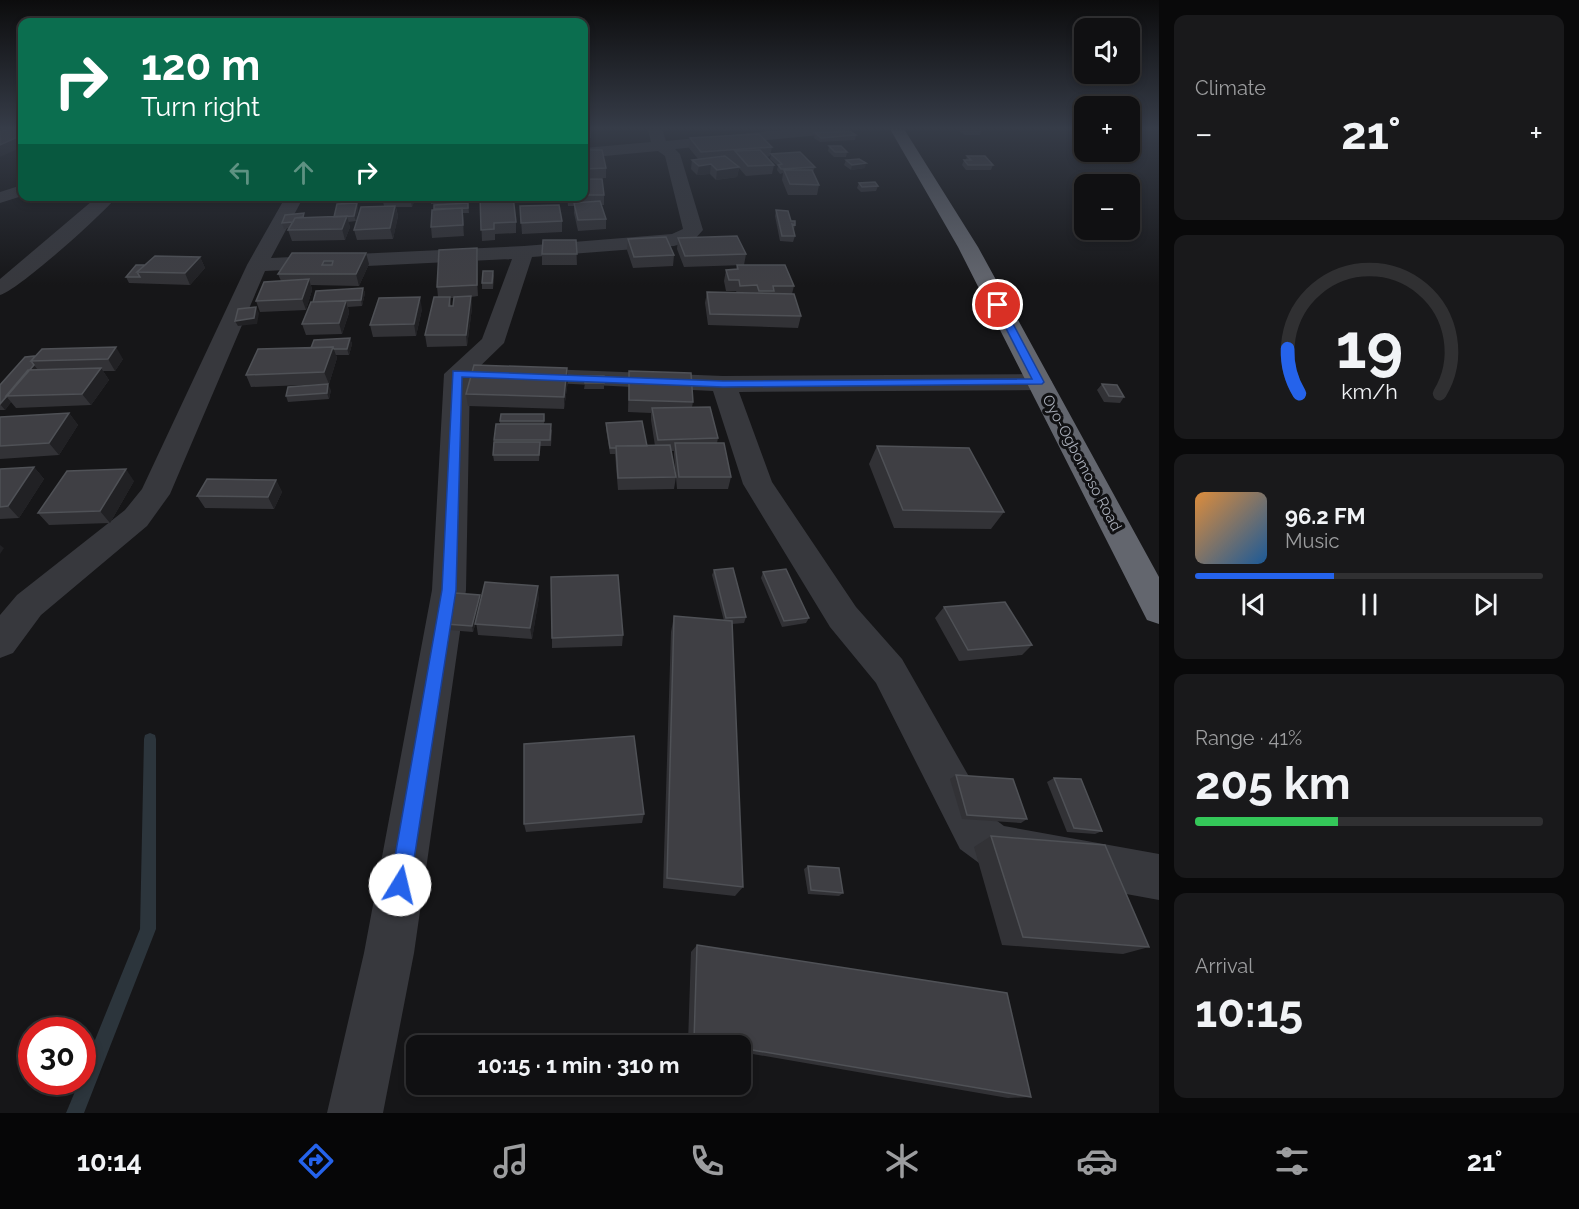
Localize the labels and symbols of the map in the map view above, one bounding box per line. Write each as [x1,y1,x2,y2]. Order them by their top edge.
pin [972,279,1023,330]
street label: Oyo-Ogbomoso Road [1038,392,1126,534]
position arrow [368,853,432,917]
speed limit sign: 30 [18,1017,96,1095]

